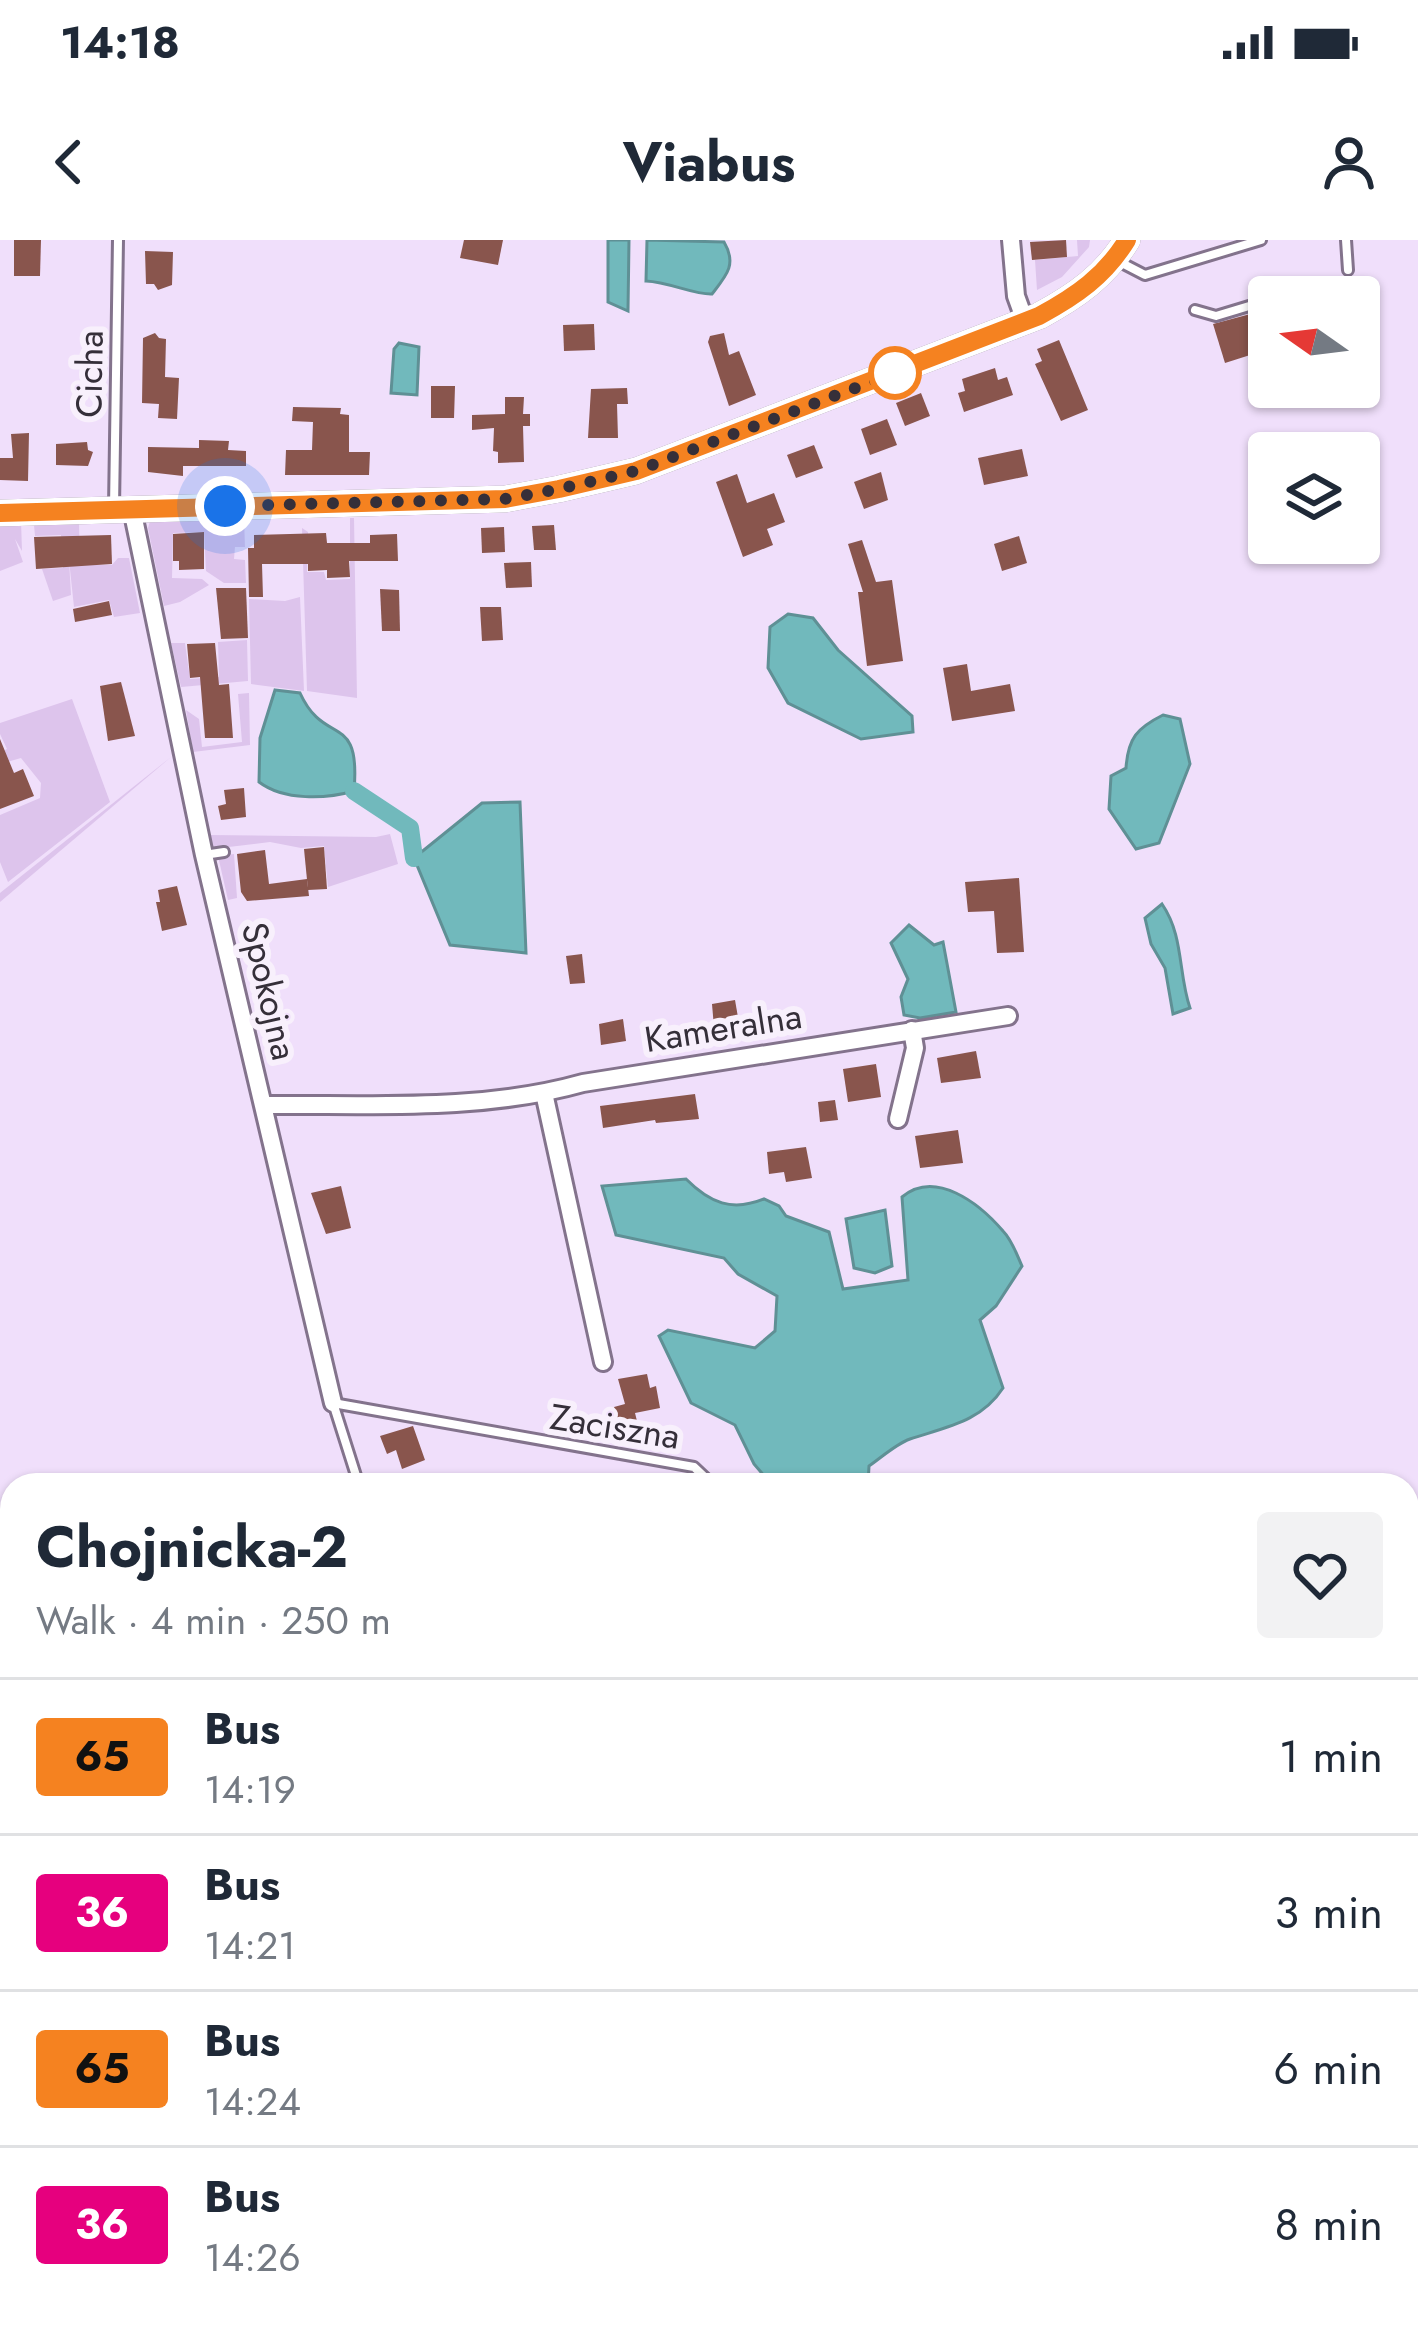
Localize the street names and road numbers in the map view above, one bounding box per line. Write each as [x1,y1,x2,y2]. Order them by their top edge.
street label: Cicha [62,330,116,418]
street label: Spokojna [229,917,311,1065]
street label: Kameralna [641,989,805,1065]
street label: Zaciszna [546,1390,684,1462]

